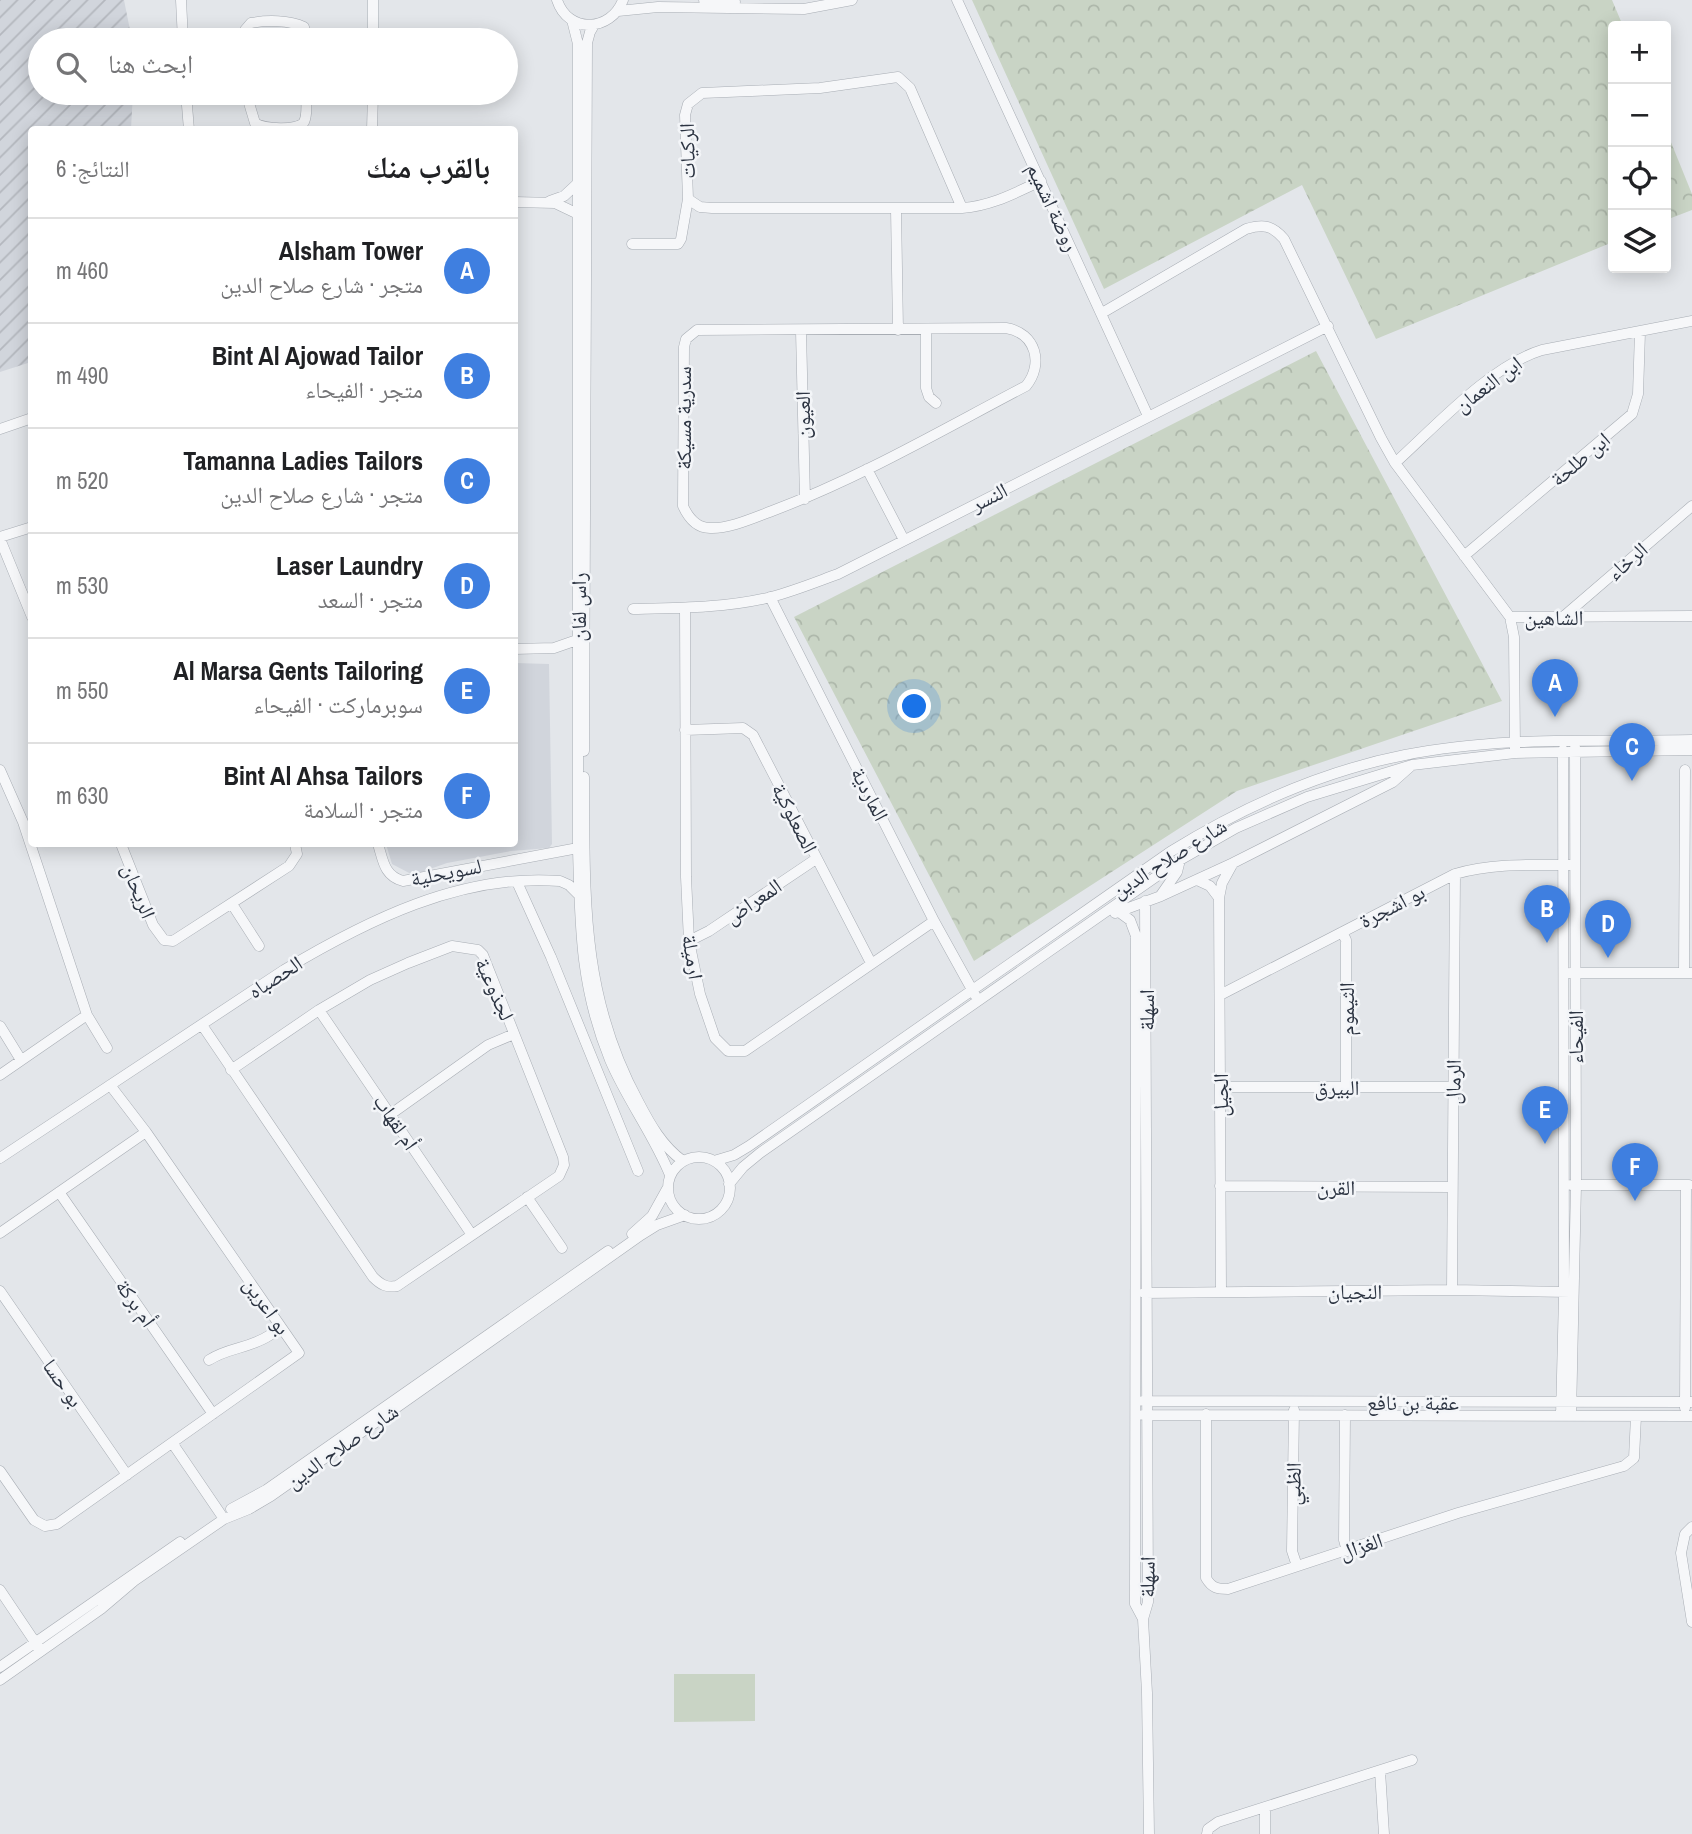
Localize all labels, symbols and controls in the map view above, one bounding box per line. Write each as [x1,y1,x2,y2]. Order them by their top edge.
map controls [1608,21,1671,273]
button: + [1608,21,1671,84]
search box [28,28,518,105]
text: ابحث هنا [108,46,193,81]
icon: search [52,48,90,86]
button: − [1608,84,1671,147]
street label: الركيات [672,123,702,179]
text: بالقرب منك [366,147,490,187]
button: locate [1608,147,1671,210]
text: النتائج: 6 [56,153,130,184]
street label: روضة اشميم [1020,158,1086,256]
button: layers [1608,210,1671,273]
text: Alsham Tower [279,233,423,268]
text: 460 m [56,255,108,286]
text: A [460,255,474,286]
text: متجر · شارع صلاح الدين [220,269,423,300]
text: Bint Al Ajowad Tailor [212,338,423,373]
street label: ابن النعمان [1448,349,1528,419]
text: 490 m [56,360,108,391]
text: B [460,360,474,391]
street label: سدرية مسيكة [669,366,698,470]
text: متجر · الفيحاء [305,374,423,405]
street label: العيون [788,391,817,439]
street label: ابن طلحة [1544,425,1616,493]
text: Tamanna Ladies Tailors [183,443,423,478]
text: 520 m [56,465,108,496]
text: C [460,465,474,496]
street label: النسر [965,475,1013,519]
text: متجر · شارع صلاح الدين [220,479,423,510]
street label: الرخاء [1600,535,1654,587]
text: Laser Laundry [276,548,423,583]
text: 530 m [56,570,108,601]
text: D [460,570,474,601]
street label: راس لفان [564,572,593,642]
text: متجر · السعد [318,584,423,615]
street label: الشاهين [1524,603,1584,632]
text: Al Marsa Gents Tailoring [173,653,423,688]
pin: A [1532,659,1578,717]
text: 550 m [56,675,108,706]
text: E [461,675,473,706]
text: سوبرماركت · الفيحاء [254,689,423,720]
your location [897,689,931,723]
pin: C [1609,723,1655,781]
text: Bint Al Ahsa Tailors [224,758,423,793]
street label: الماردية [844,762,896,826]
street label: الصعلوكية [765,778,825,858]
text: 630 m [56,780,108,811]
text: F [461,780,473,811]
text: متجر · السلامة [303,794,423,825]
street label: شارع صلاح الدين [1106,811,1232,905]
street label: لسويحلية [408,851,484,893]
street label: الريحان [115,859,163,923]
street label: المعراض [719,871,787,931]
street label: بو اشجرة [1354,877,1430,935]
pin: B [1524,885,1570,943]
pin: D [1585,900,1631,958]
street label: ارميلة [675,933,711,981]
street label: الحصباه [242,949,308,1005]
street label: لجذوعية [468,953,522,1025]
street label: الثيموم [1332,982,1361,1036]
street label: اسهلة [1132,989,1161,1031]
street label: الفيحاء [1561,1010,1590,1064]
street label: الرمال [1438,1059,1468,1105]
street label: الجيل [1206,1073,1235,1117]
street label: البيرق [1314,1073,1360,1102]
pin: E [1522,1086,1568,1144]
street label: أم لقهاب [367,1088,425,1156]
pin: F [1612,1143,1658,1201]
street label: القرن [1317,1173,1355,1202]
street label: بو اعرين [237,1271,297,1341]
street label: أم بركة [109,1273,163,1333]
street label: النجيان [1328,1277,1382,1306]
street label: بو حسا [36,1353,90,1413]
street label: عقبة بن نافع [1367,1388,1459,1417]
street label: شارع صلاح الدين [280,1397,404,1495]
street label: الظبي [1278,1462,1310,1506]
street label: الغزال [1336,1525,1386,1567]
street label: اسهلة [1132,1556,1162,1598]

